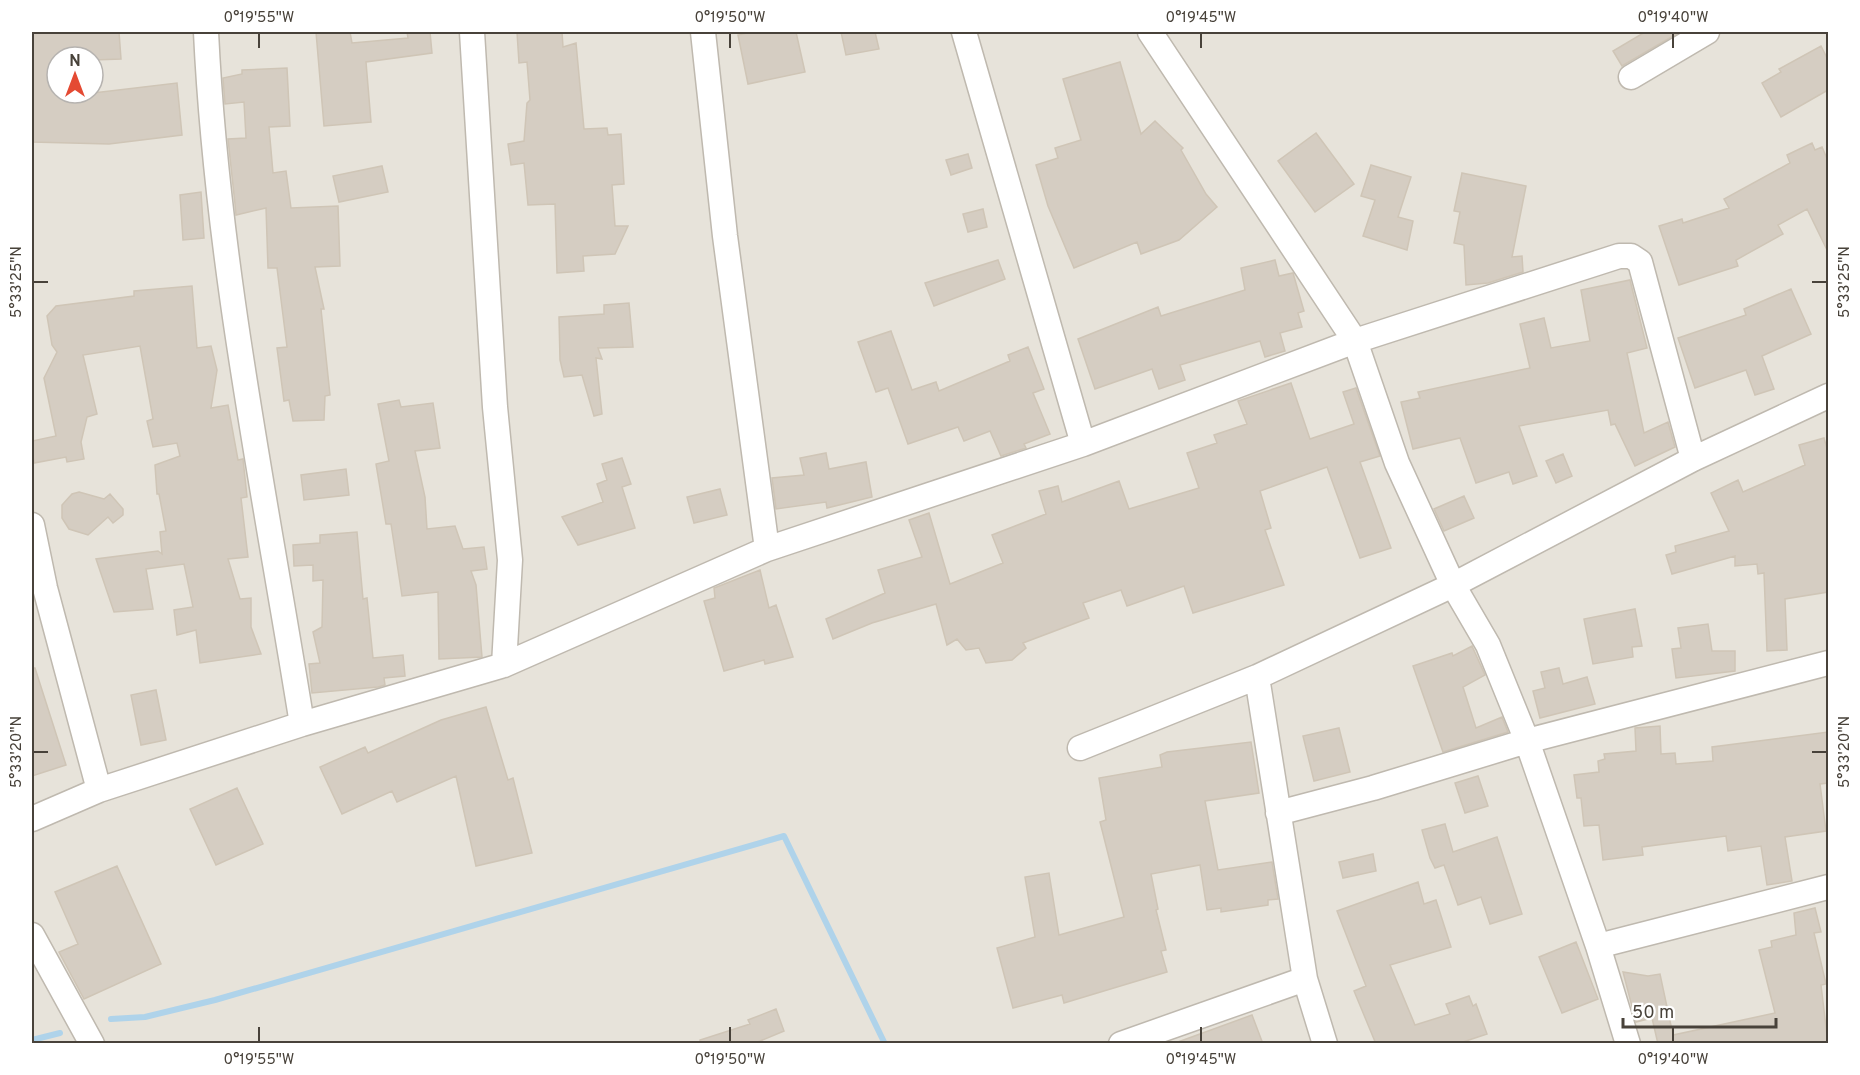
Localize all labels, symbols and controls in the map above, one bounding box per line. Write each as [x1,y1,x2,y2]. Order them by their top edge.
text: 0°19'55"W [224,9,294,28]
text: 0°19'50"W [694,9,766,28]
text: 0°19'45"W [1166,9,1236,28]
text: 0°19'40"W [1637,9,1709,28]
north arrow [45,45,105,105]
text: N [69,52,81,72]
text: 5°33'25"N [8,246,27,318]
text: 5°33'25"N [1836,246,1855,318]
text: 5°33'20"N [8,716,27,788]
text: 5°33'20"N [1836,716,1855,788]
scale bar [1623,991,1776,1029]
text: 50 m [1632,1002,1674,1025]
text: 0°19'55"W [224,1051,294,1070]
text: 0°19'50"W [694,1051,766,1070]
text: 0°19'45"W [1166,1051,1236,1070]
text: 0°19'40"W [1637,1051,1709,1070]

